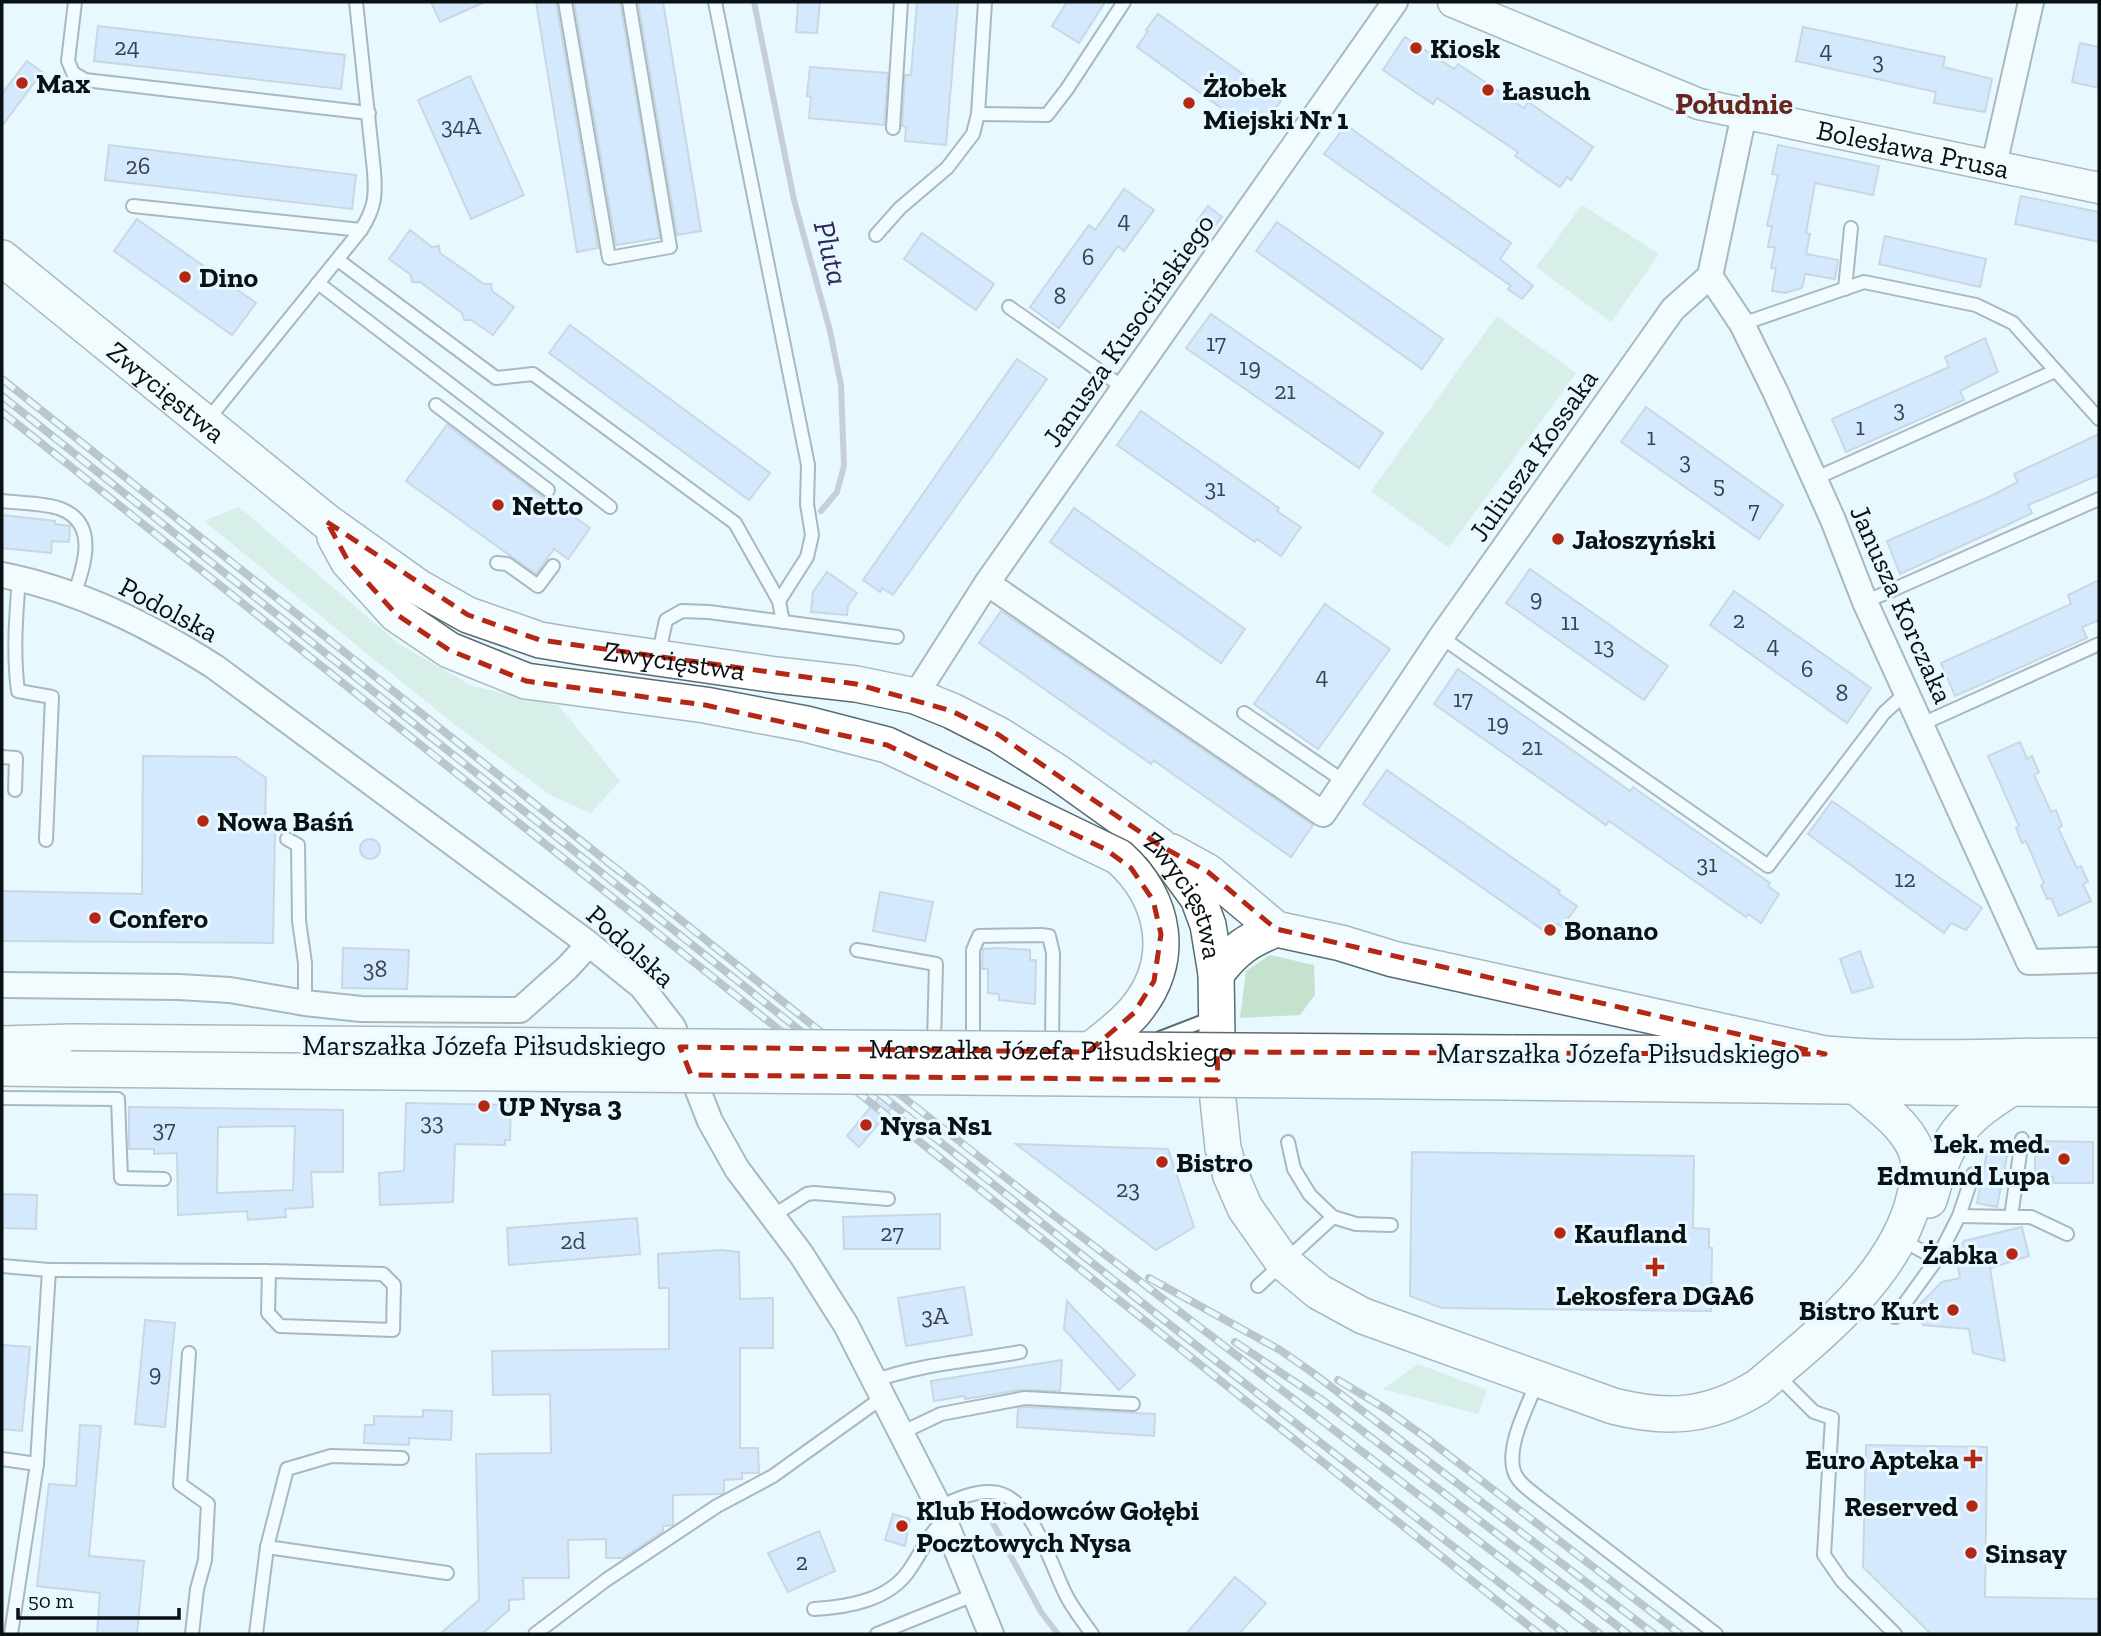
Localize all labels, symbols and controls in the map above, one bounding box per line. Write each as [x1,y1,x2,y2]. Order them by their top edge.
house number: 24 [114,32,140,61]
place label: Kiosk [1430,32,1501,65]
house number: 4 [1820,35,1833,64]
marker: Kiosk [1408,40,1424,56]
house number: 3 [1872,46,1884,75]
place label: Max [36,67,90,100]
place label: Żłobek Miejski Nr 1 [1203,71,1348,136]
place label: Łasuch [1502,74,1591,107]
marker: Max [14,75,30,91]
marker: Łasuch [1480,82,1496,98]
district label: Południe [1675,86,1793,122]
marker: Żłobek Miejski Nr 1 [1181,95,1197,111]
house number: 34A [441,111,482,140]
street label: Bolesława Prusa [1814,113,2012,186]
house number: 26 [125,151,151,180]
house number: 4 [1118,205,1131,234]
street label: Janusza Kusocińskiego [1035,207,1221,453]
water label: Pluta [806,217,856,289]
house number: 6 [1082,242,1094,271]
place label: Dino [199,261,259,294]
marker: Dino [177,269,193,285]
house number: 8 [1054,281,1066,310]
house number: 17 [1206,328,1226,357]
street label: Zwycięstwa [101,334,232,450]
house number: 19 [1239,352,1261,381]
street label: Juliusza Kossaka [1462,363,1605,547]
house number: 21 [1274,376,1296,405]
house number: 3 [1893,394,1905,423]
house number: 1 [1855,412,1865,441]
house number: 1 [1646,422,1656,451]
house number: 3 [1679,446,1691,475]
house number: 5 [1713,470,1725,499]
house number: 31 [1205,473,1225,502]
place label: Netto [512,489,583,522]
house number: 7 [1748,495,1760,524]
marker: Netto [490,497,506,513]
street label: Janusza Korczaka [1843,500,1960,709]
place label: Jałoszyński [1572,523,1716,556]
marker: Jałoszyński [1550,531,1566,547]
street label: Podolska [114,570,224,649]
house number: 9 [1530,583,1542,612]
house number: 2 [1733,605,1745,634]
house number: 11 [1561,607,1579,636]
house number: 4 [1767,630,1780,659]
house number: 13 [1594,631,1614,660]
street label: Zwycięstwa [601,634,748,687]
house number: 6 [1801,654,1813,683]
house number: 4 [1316,661,1329,690]
house number: 8 [1836,678,1848,707]
house number: 17 [1453,684,1473,713]
house number: 19 [1487,708,1509,737]
house number: 21 [1521,732,1543,761]
place label: Nowa Baśń [217,805,354,838]
marker: Nowa Baśń [195,813,211,829]
street label: Zwycięstwa [1138,824,1229,962]
house number: 31 [1697,849,1717,878]
house number: 12 [1894,864,1916,893]
street label: Podolska [580,898,682,995]
place label: Confero [109,902,209,935]
marker: Confero [87,910,103,926]
place label: Bonano [1564,914,1658,947]
marker: Bonano [1542,922,1558,938]
house number: 38 [363,954,387,983]
street label: Marszałka Józefa Piłsudskiego [302,1029,666,1062]
street label: Marszałka Józefa Piłsudskiego [869,1032,1233,1068]
street label: Marszałka Józefa Piłsudskiego [1436,1037,1800,1070]
place label: UP Nysa 3 [498,1090,622,1123]
marker: UP Nysa 3 [476,1098,492,1114]
house number: 33 [420,1107,444,1136]
place label: Nysa Ns1 [880,1109,992,1142]
house number: 37 [152,1114,176,1143]
marker: Nysa Ns1 [858,1117,874,1133]
place label: Lek. med. Edmund Lupa [1877,1127,2050,1192]
place label: Bistro [1176,1146,1253,1179]
marker: Lek. med. Edmund Lupa [2056,1151,2072,1167]
marker: Bistro [1154,1154,1170,1170]
house number: 23 [1116,1174,1140,1203]
place label: Kaufland [1574,1217,1687,1250]
house number: 27 [880,1218,904,1247]
marker: Kaufland [1552,1225,1568,1241]
house number: 2d [560,1226,586,1255]
place label: Żabka [1922,1238,1998,1271]
marker: Żabka [2004,1246,2020,1262]
marker: Lekosfera DGA6 [1647,1259,1663,1275]
place label: Lekosfera DGA6 [1556,1279,1754,1312]
place label: Bistro Kurt [1799,1294,1940,1327]
house number: 3A [921,1301,949,1330]
marker: Bistro Kurt [1945,1302,1961,1318]
house number: 9 [149,1358,161,1387]
place label: Euro Apteka [1805,1443,1959,1476]
marker: Euro Apteka [1965,1451,1981,1467]
place label: Reserved [1844,1490,1958,1523]
place label: Klub Hodowców Gołębi Pocztowych Nysa [916,1494,1199,1559]
marker: Reserved [1964,1498,1980,1514]
marker: Klub Hodowców Gołębi Pocztowych Nysa [894,1518,910,1534]
place label: Sinsay [1985,1537,2067,1570]
marker: Sinsay [1963,1545,1979,1561]
house number: 2 [796,1547,808,1576]
scale bar [18,1576,178,1620]
text: 50 m [28,1588,74,1613]

